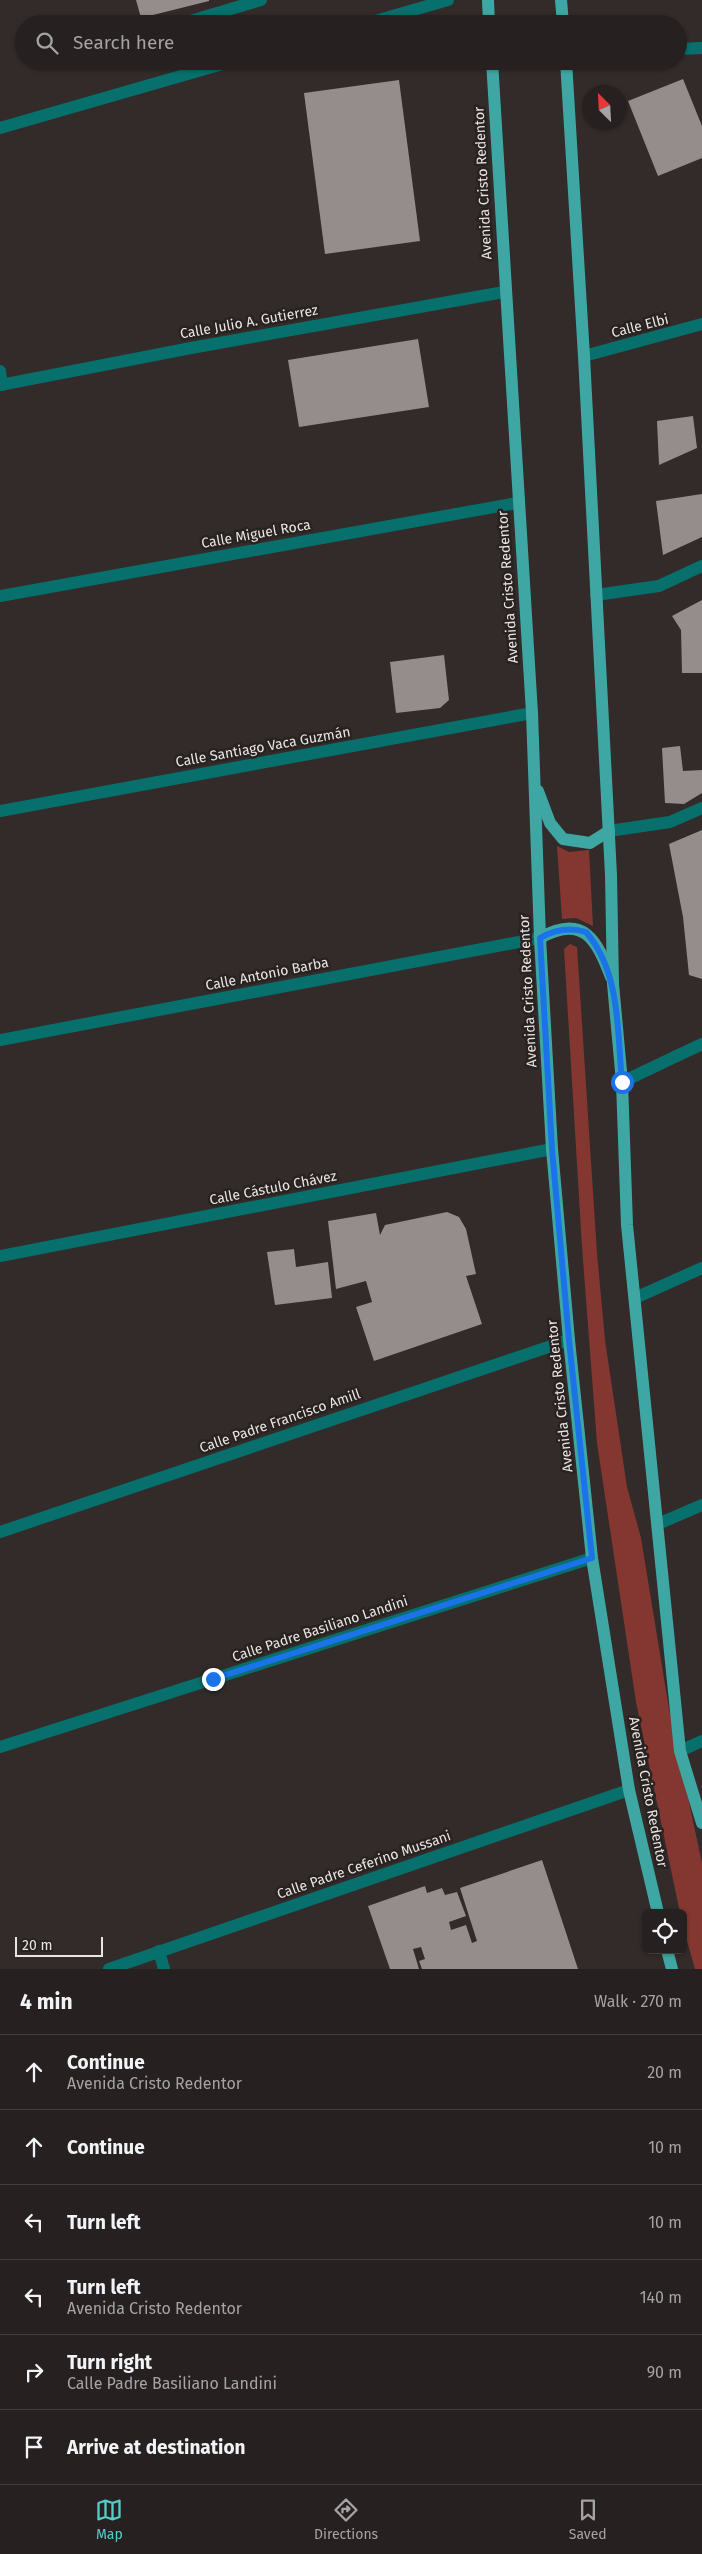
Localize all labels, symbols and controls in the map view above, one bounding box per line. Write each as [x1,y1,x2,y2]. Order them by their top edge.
search box [15,15,687,70]
icon: search [33,29,61,57]
text: Search here [73,31,174,54]
north arrow [582,85,627,130]
street label: Avenida Cristo Redentor [470,106,495,260]
street label: Calle Julio A. Gutierrez [179,301,319,343]
street label: Calle Elbi [610,311,670,341]
street label: Avenida Cristo Redentor [494,509,522,664]
street label: Calle Miguel Roca [200,516,312,552]
street label: Calle Santiago Vaca Guzmán [174,723,352,771]
street label: Avenida Cristo Redentor [515,914,540,1068]
street label: Calle Antonio Barba [204,954,330,994]
route start [611,1071,634,1094]
street label: Calle Cástulo Chávez [208,1167,338,1209]
street label: Avenida Cristo Redentor [543,1318,576,1473]
street label: Calle Padre Francisco Amill [197,1385,363,1457]
street label: Calle Padre Basiliano Landini [230,1593,410,1665]
route end [202,1668,225,1691]
street label: Avenida Cristo Redentor [625,1715,671,1869]
street label: Calle Padre Ceferino Mussani [275,1827,453,1903]
map controls [642,1909,687,1954]
button: locate [642,1909,687,1954]
scale bar [15,1934,102,1957]
text: 20 m [22,1937,52,1954]
text: 4 min [20,1989,73,2015]
text: Walk · 270 m [594,1992,682,2011]
text: Continue [67,2051,145,2074]
icon: ahead [20,2058,48,2086]
text: 20 m [647,2063,682,2082]
text: Avenida Cristo Redentor [67,2074,242,2093]
icon: ahead [20,2133,48,2161]
text: Continue [67,2136,145,2159]
text: 10 m [648,2138,682,2157]
icon: left [20,2208,48,2236]
text: Turn left [67,2211,141,2234]
text: 10 m [648,2213,682,2232]
text: Turn left [67,2276,141,2299]
icon: left [20,2283,48,2311]
text: 140 m [640,2288,682,2307]
text: Avenida Cristo Redentor [67,2299,242,2318]
text: Turn right [67,2351,152,2374]
icon: right [20,2358,48,2386]
text: 90 m [647,2363,682,2382]
text: Calle Padre Basiliano Landini [67,2374,277,2393]
icon: arrive [20,2433,48,2461]
text: Arrive at destination [67,2436,246,2459]
tab: Map [95,2496,123,2543]
tab: Directions [314,2496,378,2543]
tab: Saved [569,2496,607,2543]

